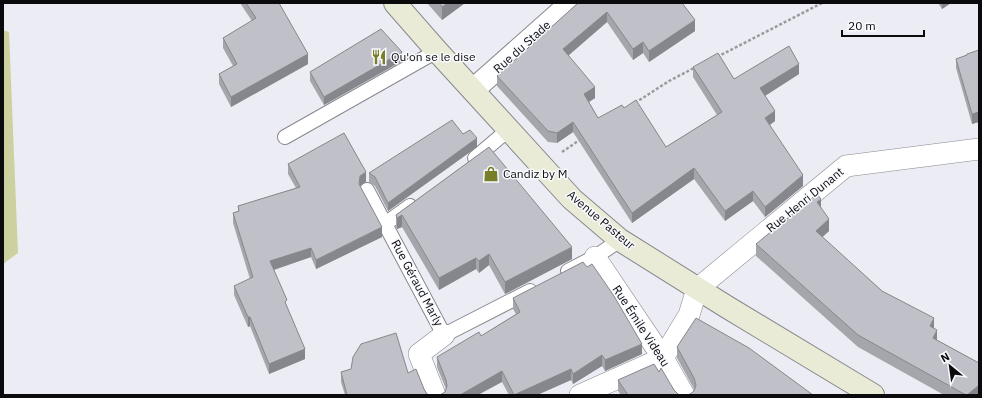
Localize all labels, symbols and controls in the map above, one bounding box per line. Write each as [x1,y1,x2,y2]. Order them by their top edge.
scale bar [842,12,924,38]
street label: Rue du Stade [490,17,554,76]
text: 20 m [848,18,876,33]
restaurant icon: Qu'on se le dise [370,48,388,66]
place label: Qu'on se le dise [391,49,476,64]
street label: Rue Henri Dunant [763,164,846,235]
shop icon: Candiz by M [482,165,500,183]
place label: Candiz by M [503,166,568,181]
street label: Avenue Pasteur [564,187,639,253]
street label: Rue Géraud Marly [388,237,447,329]
street label: Rue Émile Videau [609,282,673,369]
north arrow [930,346,970,386]
text: N [938,349,952,365]

